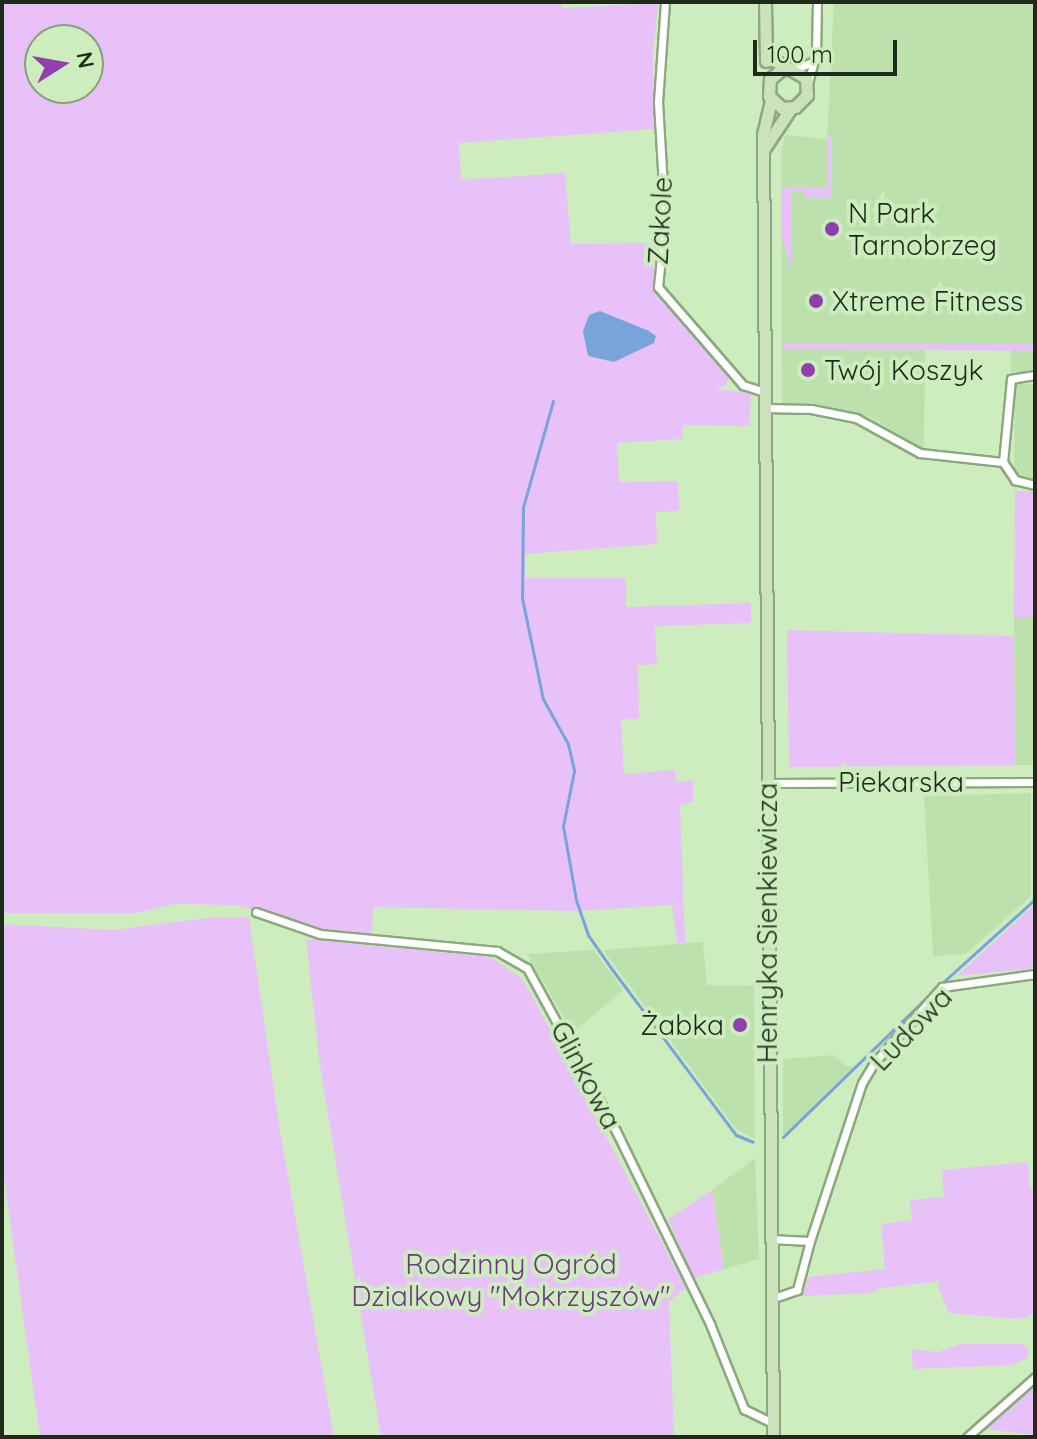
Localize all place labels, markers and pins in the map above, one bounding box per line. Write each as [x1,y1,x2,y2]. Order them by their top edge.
place label: N Park Tarnobrzeg [848,196,997,262]
marker: N Park Tarnobrzeg [823,220,841,238]
place label: Xtreme Fitness [832,284,1023,318]
marker: Xtreme Fitness [807,292,825,310]
place label: Twój Koszyk [824,353,983,387]
marker: Twój Koszyk [799,361,817,379]
place label: Żabka [640,1008,724,1042]
marker: Żabka [731,1016,749,1034]

